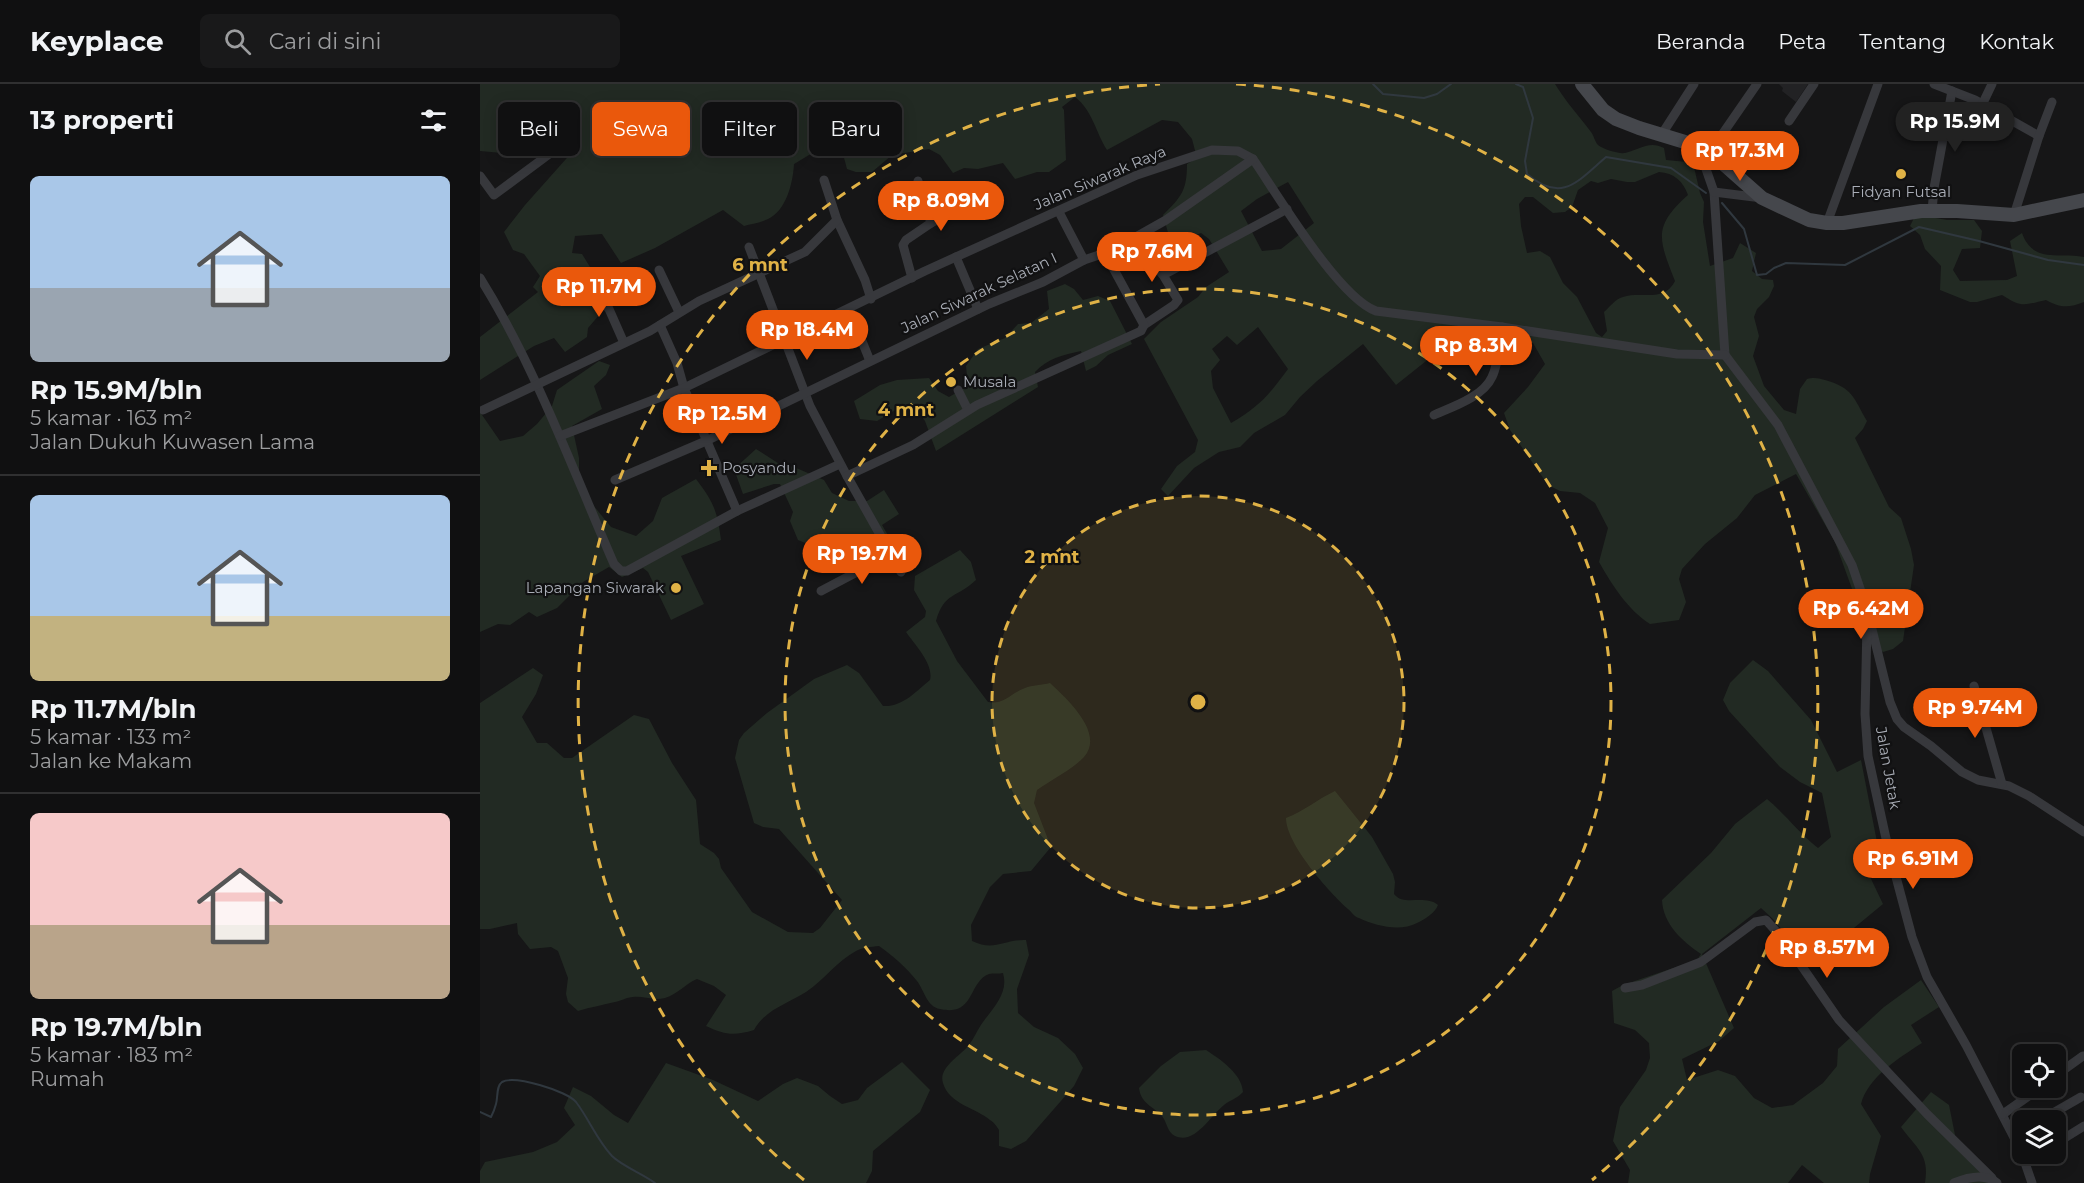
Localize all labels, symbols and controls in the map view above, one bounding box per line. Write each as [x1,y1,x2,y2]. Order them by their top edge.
search box [200,14,620,68]
text: Keyplace [30,24,164,58]
icon: search [221,25,254,58]
text: Cari di sini [269,28,381,55]
text: Beranda [1656,29,1745,54]
text: Peta [1778,29,1826,54]
text: Tentang [1859,29,1946,54]
text: Kontak [1979,29,2054,54]
chip: Beli [498,102,580,156]
chip: Sewa [592,102,690,156]
chip: Filter [702,102,797,156]
chip: Baru [809,102,902,156]
pin: Rp 15.9M [1893,102,2017,153]
text: 13 properti [30,104,174,136]
icon: filters [417,104,450,137]
text: Rp 15.9M [1910,109,2000,133]
pin: Rp 17.3M [1678,131,1802,182]
text: Rp 17.3M [1695,138,1785,162]
street label: Jalan Siwarak Raya [1030,141,1169,214]
marker: Fidyan Futsal [1894,167,1908,181]
pin: Rp 8.09M [879,181,1003,232]
place label: Fidyan Futsal [1851,182,1951,201]
text: Rp 8.09M [892,188,990,212]
icon: home [186,215,294,323]
pin: Rp 7.6M [1097,232,1207,283]
text: Rp 7.6M [1111,239,1193,263]
street label: Jalan Siwarak Selatan I [897,248,1060,337]
text: 6 mnt [732,254,788,276]
pin: Rp 11.7M [537,267,661,318]
text: Rp 11.7M [556,274,642,298]
pin: Rp 18.4M [745,310,869,361]
text: Rp 18.4M [760,317,854,341]
pin: Rp 8.3M [1421,326,1531,377]
text: Rp 8.3M [1434,333,1518,357]
place label: Musala [963,372,1016,391]
text: Rp 15.9M/bln [30,374,203,406]
marker: Musala [944,375,958,389]
pin: Rp 12.5M [660,394,784,445]
text: 4 mnt [878,399,934,421]
text: Rp 12.5M [677,401,767,425]
text: 5 kamar · 163 m² [30,406,192,430]
text: Jalan Dukuh Kuwasen Lama [30,430,315,454]
place label: Posyandu [722,458,796,477]
marker: Posyandu [700,459,718,477]
icon: home [186,534,294,642]
pin: Rp 19.7M [800,534,924,585]
text: Rp 19.7M [817,541,907,565]
text: 2 mnt [1025,546,1080,568]
place label: Lapangan Siwarak [526,578,664,597]
marker: Lapangan Siwarak [669,581,683,595]
pin: Rp 6.42M [1799,589,1923,640]
text: Rp 6.42M [1812,596,1910,620]
pin: Rp 9.74M [1913,688,2037,739]
centre of rings [1188,692,1208,712]
text: Rp 11.7M/bln [30,693,196,725]
text: Rp 9.74M [1927,695,2023,719]
street label: Jalan Jetak [1872,724,1905,811]
text: 5 kamar · 133 m² [30,725,191,749]
text: Jalan ke Makam [30,749,192,773]
pin: Rp 6.91M [1851,839,1975,890]
text: Rp 6.91M [1867,846,1959,870]
icon: home [186,852,294,960]
pin: Rp 8.57M [1765,928,1889,979]
text: Rp 8.57M [1779,935,1875,959]
text: Rp 19.7M/bln [30,1011,202,1043]
text: 5 kamar · 183 m² [30,1043,193,1067]
map controls [2012,1044,2066,1164]
button: locate [2012,1044,2066,1098]
text: Rumah [30,1067,104,1091]
button: layers [2012,1110,2066,1164]

